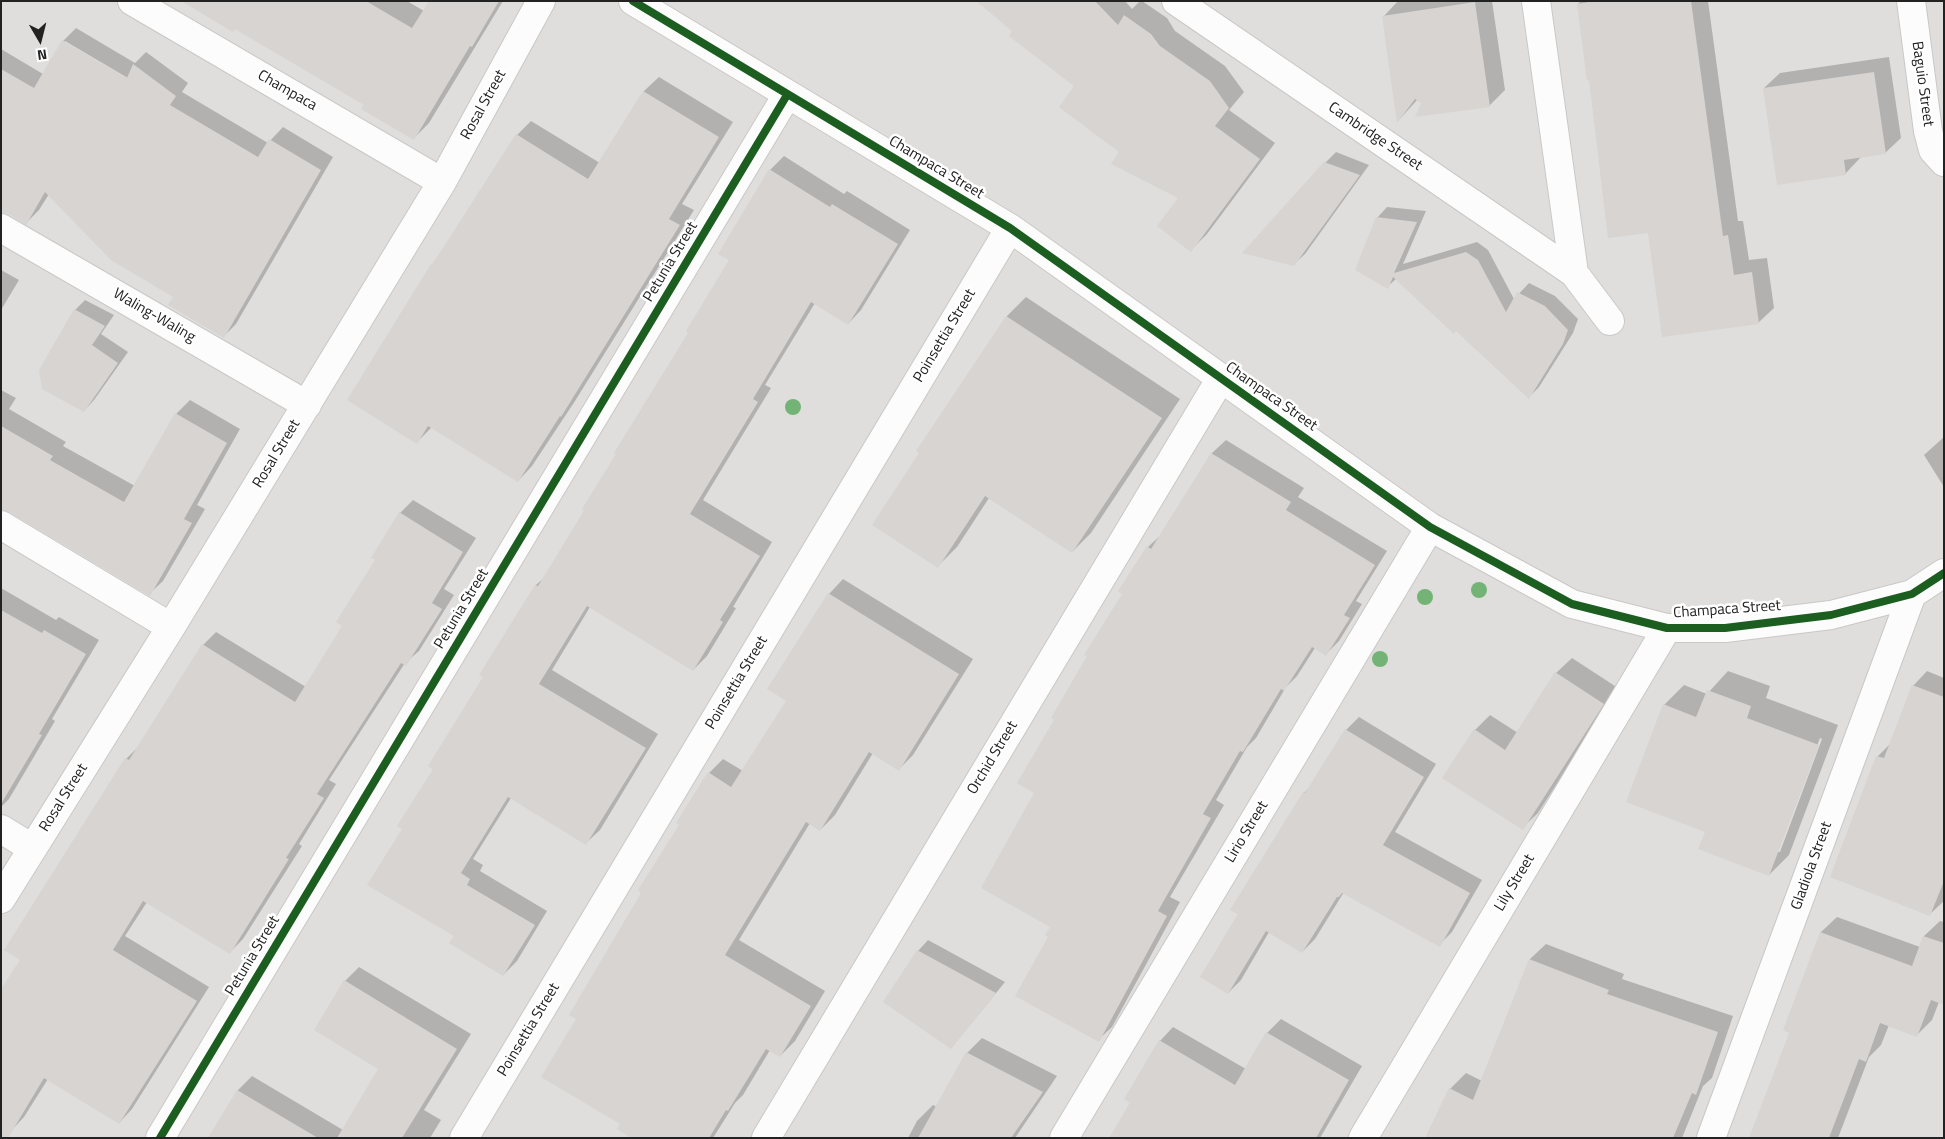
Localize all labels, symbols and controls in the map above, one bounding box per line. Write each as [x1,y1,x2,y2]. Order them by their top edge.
north arrow [15,15,65,65]
street label: Baguio Street [1907,40,1937,128]
text: N [36,44,48,66]
street label: Champaca [254,67,320,115]
street label: Rosal Street [457,67,511,143]
street label: Cambridge Street [1324,99,1426,175]
street label: Champaca Street [885,133,987,203]
street label: Petunia Street [640,219,702,305]
street label: Waling-Waling [110,285,198,347]
street label: Poinsettia Street [910,286,980,386]
street label: Champaca Street [1222,359,1320,435]
street label: Rosal Street [249,416,305,492]
street label: Petunia Street [431,566,493,652]
street label: Champaca Street [1673,597,1781,623]
street label: Poinsettia Street [702,633,772,733]
street label: Orchid Street [964,718,1022,798]
street label: Rosal Street [36,761,92,835]
street label: Lirio Street [1222,798,1272,866]
street label: Gladiola Street [1788,820,1836,912]
street label: Lily Street [1491,851,1539,915]
street label: Petunia Street [222,913,284,999]
street label: Poinsettia Street [494,980,564,1080]

